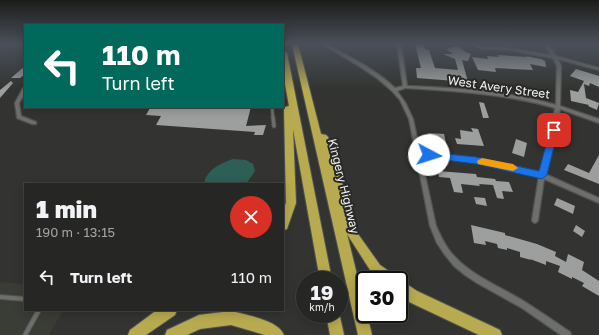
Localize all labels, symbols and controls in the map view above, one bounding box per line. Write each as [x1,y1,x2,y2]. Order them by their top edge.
text: 110 m [102,38,181,71]
icon: left [36,40,88,92]
text: Turn left [102,72,175,94]
street label: West Avery Street [447,72,551,102]
pin [537,113,571,147]
icon: arrive [543,119,565,141]
position arrow [408,134,450,176]
street label: Kingery Highway [325,137,363,235]
text: 1 min [36,194,97,223]
button: close [230,196,272,238]
text: 190 m · 13:15 [36,224,115,240]
icon: left [36,266,58,288]
text: Turn left [70,268,132,286]
text: 110 m [231,268,272,286]
speed limit sign: 30 [356,271,408,323]
text: 19 [310,280,333,304]
text: km/h [309,301,335,313]

